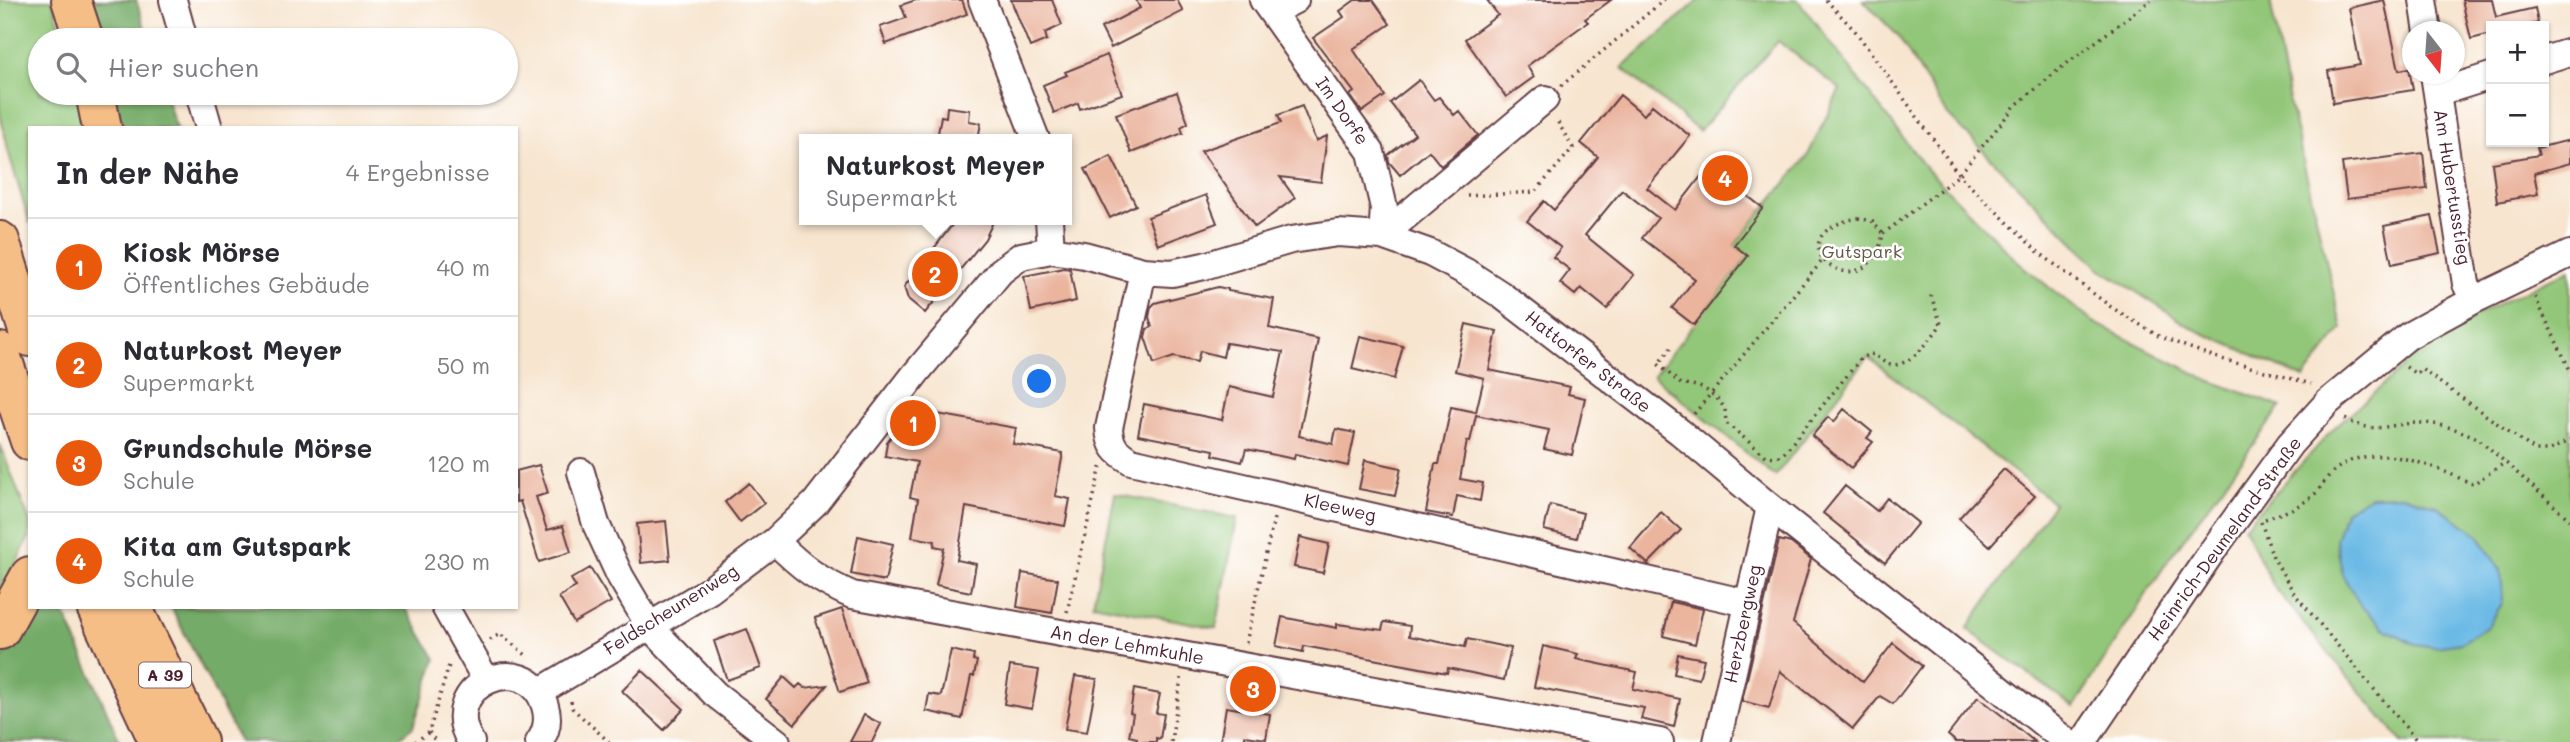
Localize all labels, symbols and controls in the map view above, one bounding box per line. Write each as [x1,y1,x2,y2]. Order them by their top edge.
north arrow [2402,21,2465,84]
map controls [2486,21,2549,147]
button: + [2486,21,2549,84]
search box [28,28,518,105]
icon: search [52,48,90,86]
text: Hier suchen [108,50,259,84]
street label: Im Dorfe [1311,72,1375,149]
button: − [2486,84,2549,147]
street label: Am Hubertusstieg [2429,107,2477,266]
popup [799,134,1072,225]
text: Naturkost Meyer [826,148,1045,182]
text: In der Nähe [56,152,239,192]
pin: 4 [1702,152,1748,204]
text: 4 Ergebnisse [346,157,490,187]
text: Supermarkt [826,182,958,212]
text: Kiosk Mörse [123,235,280,269]
park label: Gutspark [1822,239,1902,263]
pin: 2 [912,248,958,300]
text: 1 [74,252,84,282]
text: 40 m [437,252,490,282]
text: Öffentliches Gebäude [123,269,370,299]
street label: Hattorfer Straße [1521,305,1656,418]
text: Naturkost Meyer [123,333,342,367]
text: 2 [73,350,85,380]
text: 50 m [437,350,490,380]
your location [1022,364,1056,398]
text: Supermarkt [123,367,255,397]
pin: 1 [890,397,936,449]
text: Grundschule Mörse [123,431,372,465]
street label: Heinrich-Deumeland-Straße [2142,432,2306,645]
text: 3 [72,448,86,478]
text: 120 m [427,448,490,478]
text: Schule [123,465,195,495]
street label: Kleeweg [1302,487,1379,527]
text: Kita am Gutspark [123,529,351,563]
text: 4 [72,546,86,576]
text: 230 m [424,546,490,576]
street label: Feldscheunenweg [599,558,742,660]
street label: Herzbergweg [1718,562,1766,685]
text: Schule [123,563,195,593]
street label: An der Lehmkuhle [1048,619,1206,669]
road number: A 39 [139,662,191,688]
pin: 3 [1230,663,1276,715]

